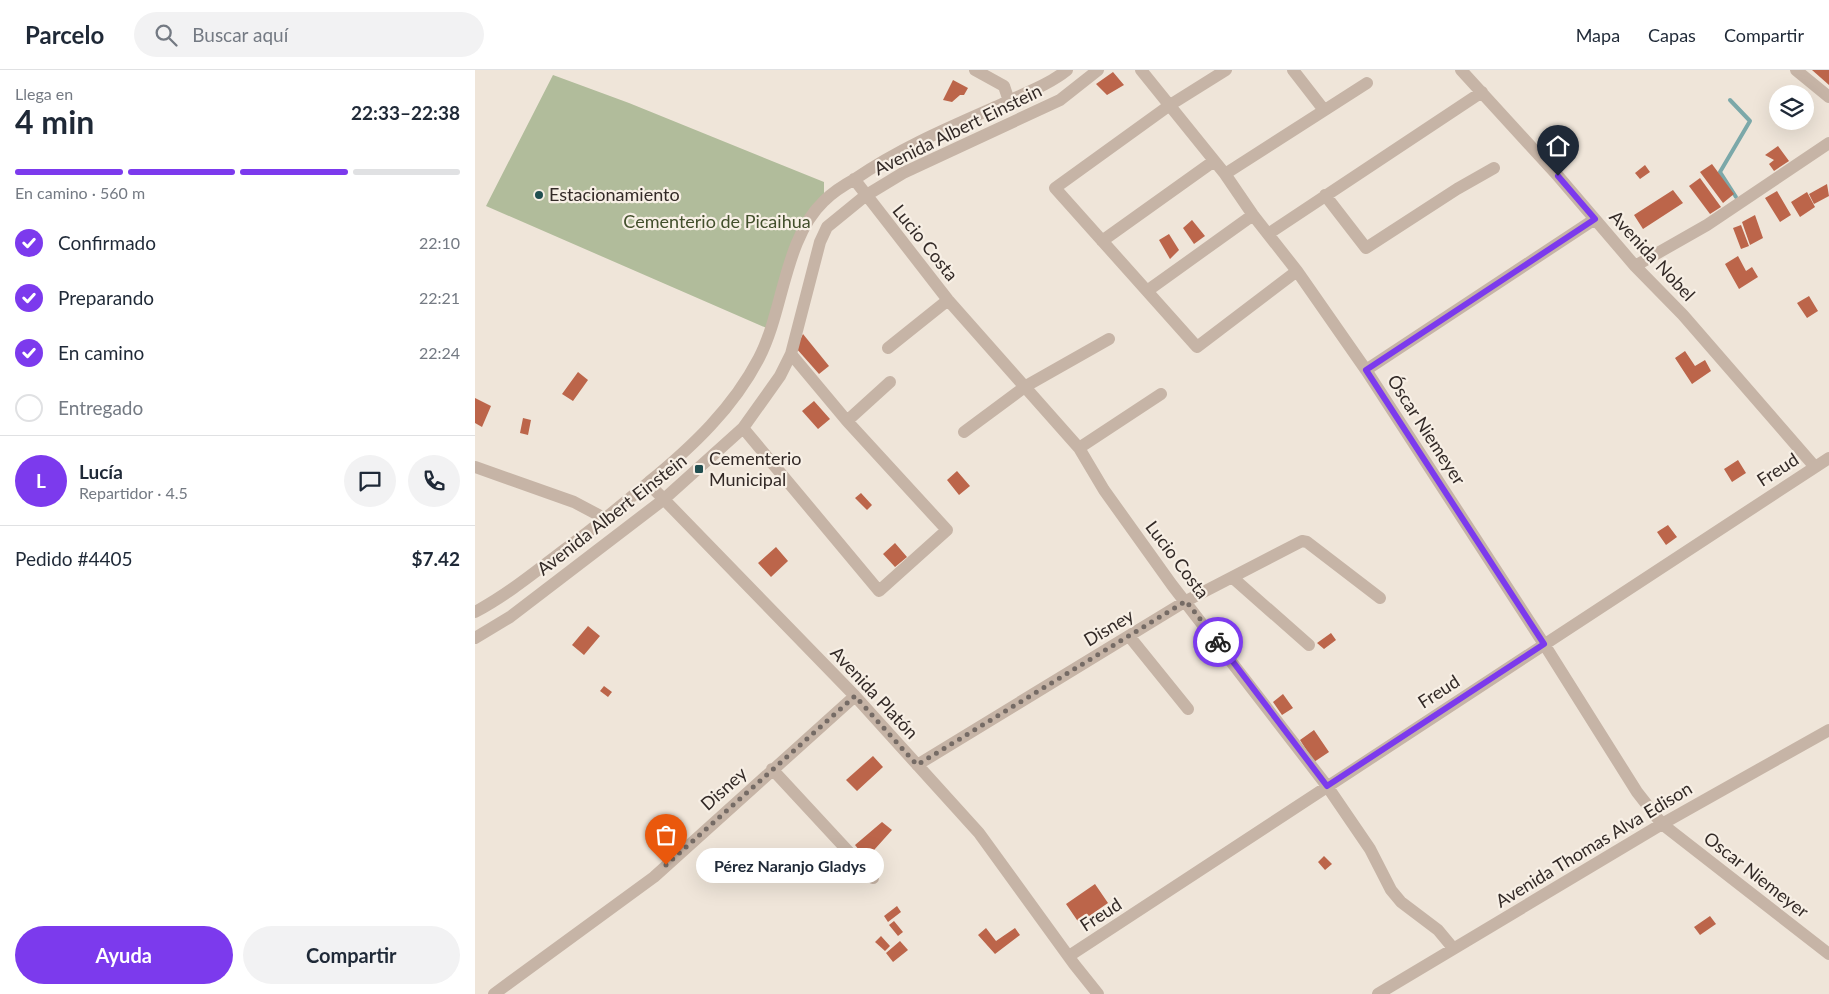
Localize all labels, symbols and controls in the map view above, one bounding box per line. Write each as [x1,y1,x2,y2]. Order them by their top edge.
search box [134,12,484,57]
text: Parcelo [25,20,104,49]
icon: search [152,21,180,49]
text: Buscar aquí [192,23,288,46]
text: Mapa [1576,24,1620,46]
text: Capas [1648,24,1696,46]
text: Compartir [1724,24,1804,46]
street label: Avenida Albert Einstein [870,79,1045,179]
text: Llega en [15,84,73,103]
map controls [1769,85,1814,130]
button: layers [1769,85,1814,130]
text: 22:33–22:38 [351,101,460,124]
text: 4 min [15,102,94,141]
pin [1537,125,1579,176]
icon: home [1544,132,1572,160]
text: En camino · 560 m [15,183,145,202]
place label: Estacionamiento [549,183,680,205]
marker: Estacionamiento [533,189,545,201]
street label: Lucio Costa [888,200,963,285]
street label: Avenida Nobel [1605,206,1700,305]
park label: Cementerio de Picaihua [623,210,811,232]
icon: check [15,229,43,257]
text: Confirmado [58,231,156,254]
text: 22:10 [419,233,460,252]
icon: check [15,284,43,312]
text: Preparando [58,286,154,309]
text: 22:21 [419,288,460,307]
icon: check [15,339,43,367]
text: En camino [58,341,144,364]
text: 22:24 [419,343,460,362]
street label: Óscar Niemeyer [1383,370,1471,489]
text: Entregado [58,396,143,419]
place label: Cementerio Municipal [709,447,802,490]
street label: Freud [1753,448,1802,491]
street label: Avenida Albert Einstein [532,449,691,579]
button: chat [344,455,396,507]
button: phone [408,455,460,507]
text: Lucía [79,460,123,483]
marker: Cementerio Municipal [693,463,705,475]
text: L [36,469,46,492]
text: Repartidor · 4.5 [79,483,188,502]
street label: Lucio Costa [1141,516,1214,603]
text: Pedido #4405 [15,547,133,570]
text: $7.42 [411,547,460,570]
street label: Disney [1080,603,1138,651]
courier [1193,617,1243,667]
icon: bike [1204,628,1232,656]
street label: Avenida Platón [826,641,923,743]
street label: Freud [1414,670,1463,713]
street label: Disney [696,761,751,815]
street label: Avenida Thomas Alva Edison [1491,777,1696,912]
pin [645,814,687,865]
icon: bag [652,821,680,849]
street label: Oscar Niemeyer [1700,826,1814,922]
callout: Pérez Naranjo Gladys [696,848,883,882]
text: Pérez Naranjo Gladys [714,856,866,875]
street label: Freud [1076,893,1125,936]
button: Ayuda [15,926,233,984]
button: Compartir [243,926,460,984]

